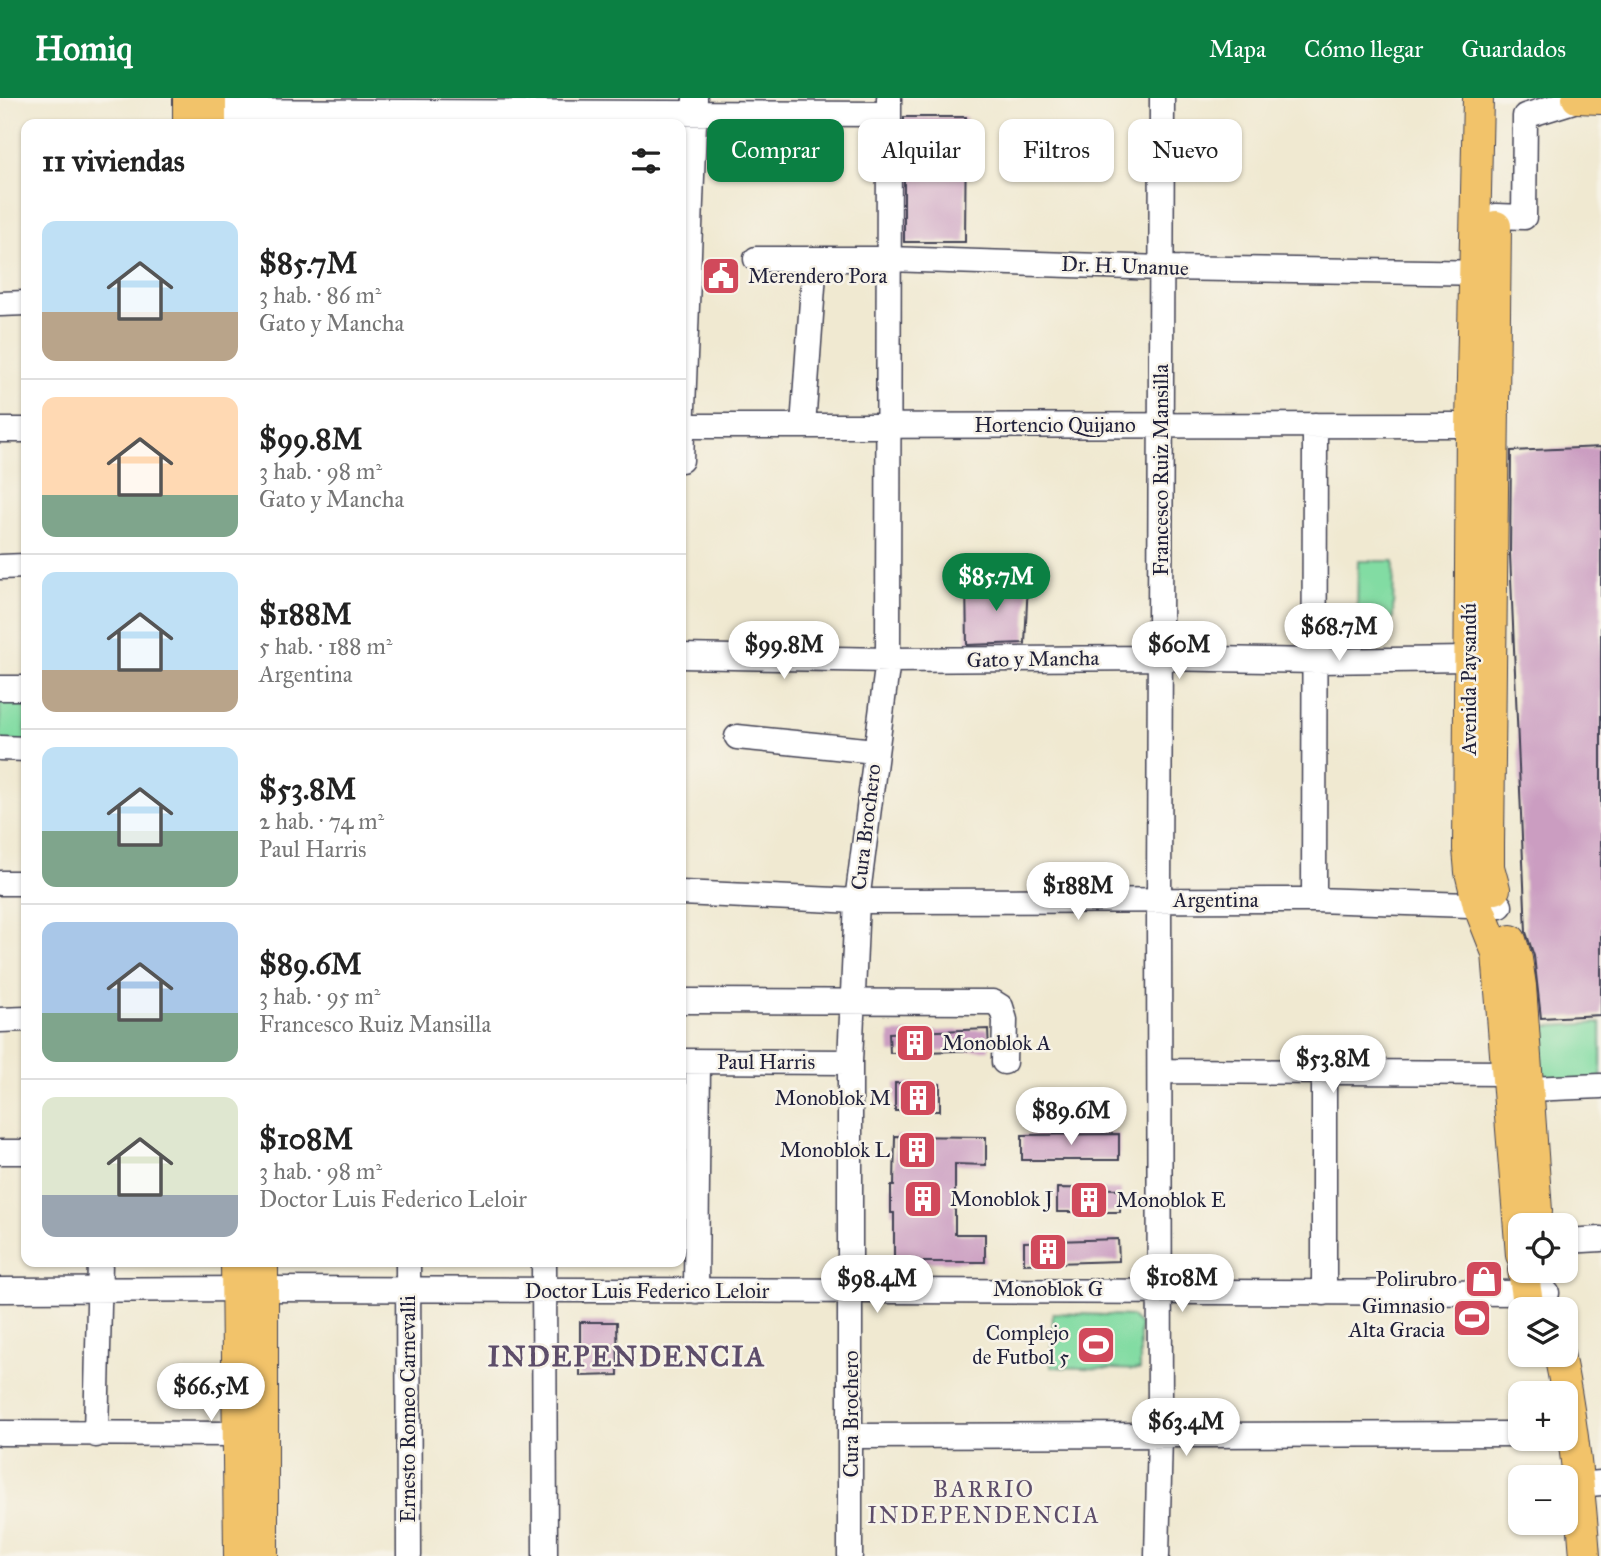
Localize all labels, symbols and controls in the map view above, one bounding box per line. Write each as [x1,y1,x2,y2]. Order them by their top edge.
text: Homiq [35,29,132,69]
text: Mapa [1209,34,1266,64]
text: Cómo llegar [1304,34,1423,64]
text: Guardados [1461,34,1566,64]
chip: Comprar [707,119,844,182]
chip: Alquilar [858,119,985,182]
chip: Filtros [999,119,1114,182]
chip: Nuevo [1128,119,1242,182]
icon: filters [627,142,665,180]
text: 11 viviendas [42,143,185,179]
text: $85.7M [259,245,358,281]
icon: home [98,249,182,333]
street label: Dr. H. Unanue [1061,251,1189,281]
public building icon: Merendero Pora [700,255,742,297]
place label: Merendero Pora [748,263,887,289]
text: 3 hab. · 86 m² [259,281,382,309]
text: Gato y Mancha [259,309,404,337]
street label: Francesco Ruiz Mansilla [1148,364,1174,576]
street label: Hortencio Quijano [974,412,1136,438]
text: $99.8M [259,421,362,457]
icon: home [98,425,182,509]
text: 3 hab. · 98 m² [259,457,382,485]
text: Gato y Mancha [259,485,404,513]
pin: $85.7M [939,554,1053,613]
text: $85.7M [958,562,1034,590]
text: $188M [259,596,352,632]
icon: home [98,600,182,684]
pin: $68.7M [1282,603,1396,663]
street label: Avenida Paysandú [1456,603,1482,756]
text: $68.7M [1300,612,1378,640]
pin: $99.8M [727,622,841,681]
pin: $60M [1138,622,1220,681]
text: $99.8M [744,630,824,658]
text: $60M [1148,630,1210,658]
text: 5 hab. · 188 m² [259,632,393,660]
street label: Gato y Mancha [967,645,1100,673]
text: Argentina [259,660,352,688]
street label: Cura Brochero [845,762,887,892]
text: $53.8M [259,771,356,807]
icon: home [98,775,182,859]
text: 2 hab. · 74 m² [259,807,384,835]
text: Paul Harris [259,835,366,863]
pin: $188M [1029,862,1127,922]
text: $188M [1042,871,1114,899]
street label: Argentina [1172,887,1259,913]
text: $89.6M [259,946,362,982]
icon: home [98,950,182,1034]
text: 3 hab. · 95 m² [259,982,381,1010]
text: Francesco Ruiz Mansilla [259,1010,491,1038]
building icon: Monoblok A [894,1022,936,1064]
place label: Monoblok A [942,1030,1051,1056]
pin: $53.8M [1276,1035,1390,1095]
text: $53.8M [1296,1044,1370,1072]
street label: Paul Harris [717,1049,815,1075]
building icon: Monoblok M [897,1077,939,1119]
place label: Monoblok M [775,1085,891,1111]
pin: $89.6M [1014,1088,1128,1147]
text: $89.6M [1032,1096,1110,1124]
text: $108M [259,1121,353,1157]
icon: home [98,1125,182,1209]
building icon: Monoblok L [896,1129,938,1171]
place label: Monoblok L [780,1137,890,1163]
text: 3 hab. · 98 m² [259,1157,382,1185]
building icon: Monoblok J [902,1178,944,1220]
building icon: Monoblok E [1068,1179,1110,1221]
text: Doctor Luis Federico Leloir [259,1185,527,1213]
place label: Monoblok J [950,1186,1054,1212]
place label: Monoblok E [1116,1187,1226,1213]
map controls [1508,1213,1578,1535]
button: locate [1508,1213,1578,1283]
building icon: Monoblok G [1027,1231,1069,1273]
pin: $108M [1133,1254,1231,1314]
pin: $98.4M [820,1256,934,1315]
shop icon: Polirubro [1463,1258,1505,1300]
text: $108M [1146,1263,1218,1291]
text: $98.4M [837,1264,917,1292]
place label: Polirubro [1376,1266,1457,1292]
place label: Monoblok G [993,1276,1103,1302]
street label: Doctor Luis Federico Leloir [525,1278,769,1304]
place label: Gimnasio Alta Gracia [1348,1293,1445,1343]
street label: Ernesto Romeo Carnevalli [395,1295,421,1523]
sports icon: Gimnasio Alta Gracia [1451,1297,1493,1339]
button: layers [1508,1297,1578,1367]
place label: Complejo de Futbol 5 [972,1320,1069,1370]
sports icon: Complejo de Futbol 5 [1075,1324,1117,1366]
district label: INDEPENDENCIA [488,1339,766,1374]
street label: Cura Brochero [838,1350,864,1477]
pin: $66.5M [154,1364,268,1423]
text: $66.5M [173,1372,249,1400]
button: + [1508,1381,1578,1451]
pin: $63.4M [1129,1398,1243,1458]
text: $63.4M [1148,1407,1224,1435]
button: − [1508,1465,1578,1535]
district label: BARRIO INDEPENDENCIA [867,1475,1101,1529]

